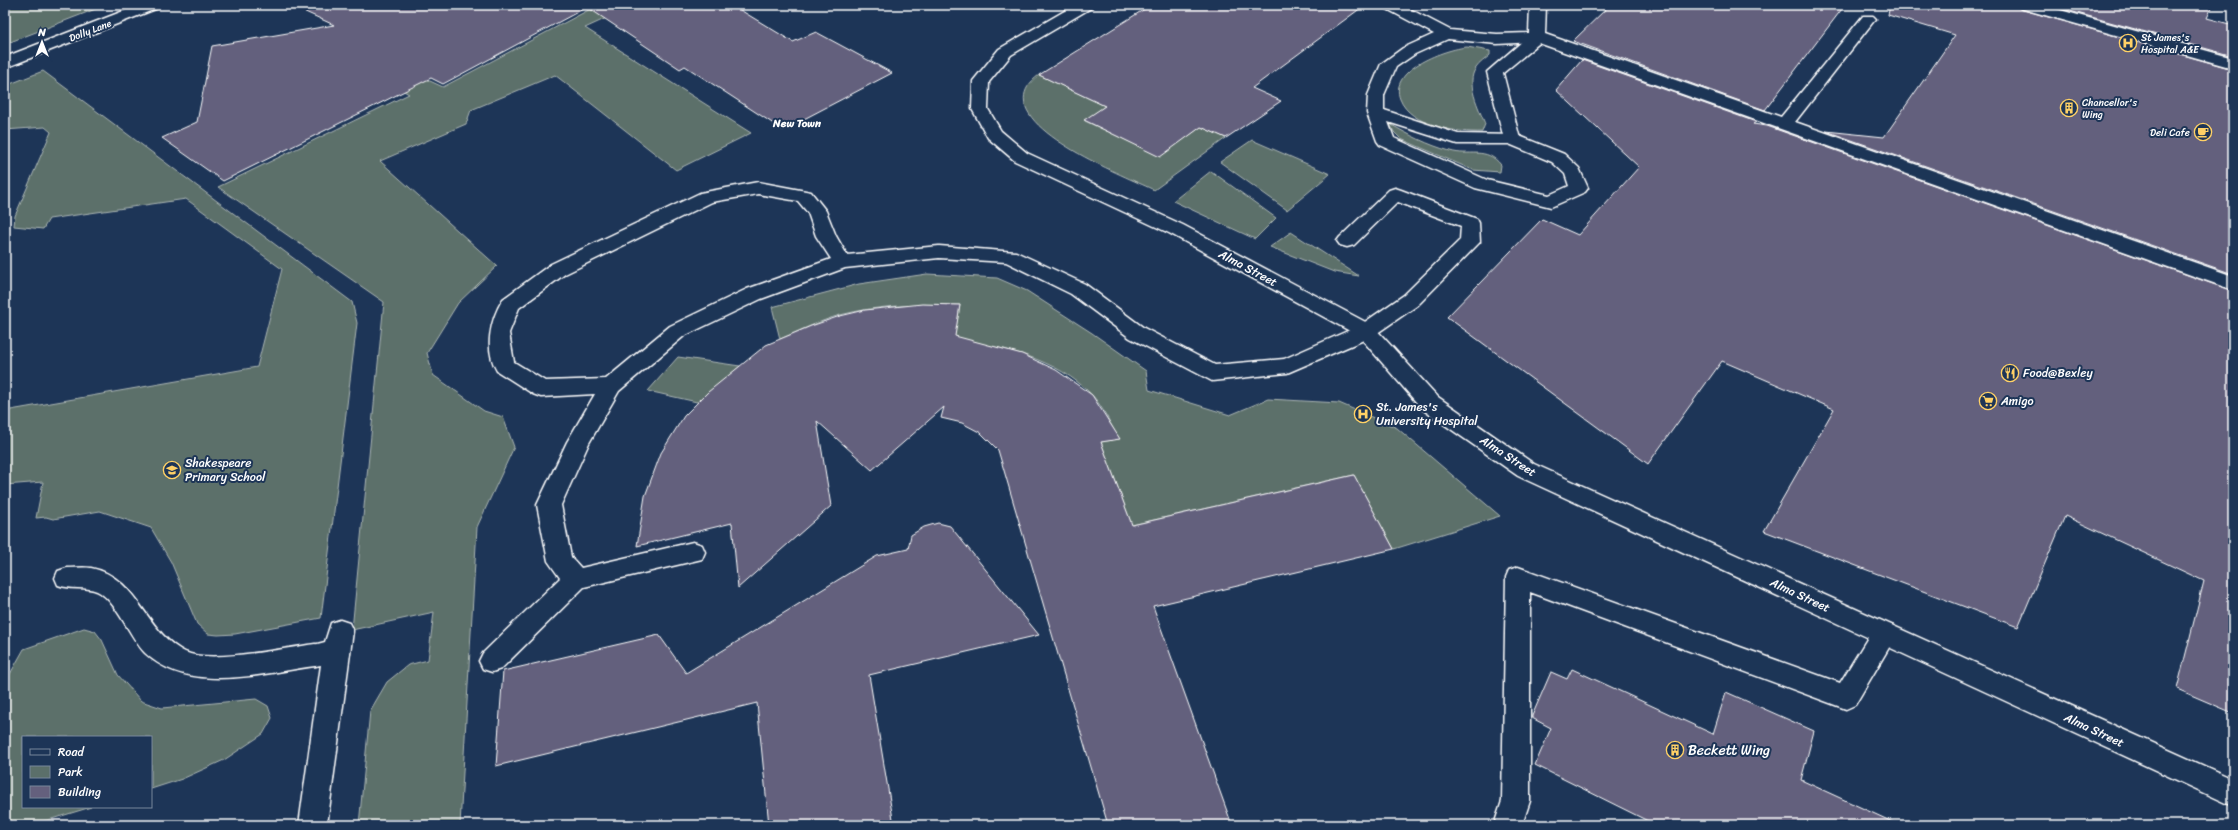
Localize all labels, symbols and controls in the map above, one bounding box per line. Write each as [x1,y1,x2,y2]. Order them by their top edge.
street label: Dolly Lane [66,15,114,47]
north arrow [22,22,62,62]
text: N [37,23,46,42]
place label: St James's Hospital A&E [2141,29,2200,59]
hospital icon: St James's Hospital A&E [2118,33,2138,53]
place label: Chancellor's Wing [2082,94,2138,124]
building icon: Chancellor's Wing [2059,98,2079,118]
district label: New Town [772,114,821,133]
cafe icon: Deli Cafe [2193,122,2213,142]
place label: Deli Cafe [2150,124,2190,142]
street label: Alma Street [1214,243,1281,293]
place label: Food@Bexley [2023,362,2093,384]
restaurant icon: Food@Bexley [2000,363,2020,383]
place label: Amigo [2000,390,2034,412]
supermarket icon: Amigo [1978,391,1998,411]
place label: St. James's University Hospital [1376,396,1478,432]
hospital icon: St. James's University Hospital [1353,404,1373,424]
street label: Alma Street [1474,429,1541,483]
place label: Shakespeare Primary School [185,452,266,488]
school or university icon: Shakespeare Primary School [162,460,182,480]
street label: Alma Street [1765,571,1834,619]
street label: Alma Street [2059,706,2128,754]
legend [22,736,152,808]
place label: Beckett Wing [1688,738,1770,763]
building icon: Beckett Wing [1665,740,1685,760]
text: Road [58,741,85,763]
text: Park [58,761,83,783]
text: Building [58,781,101,803]

